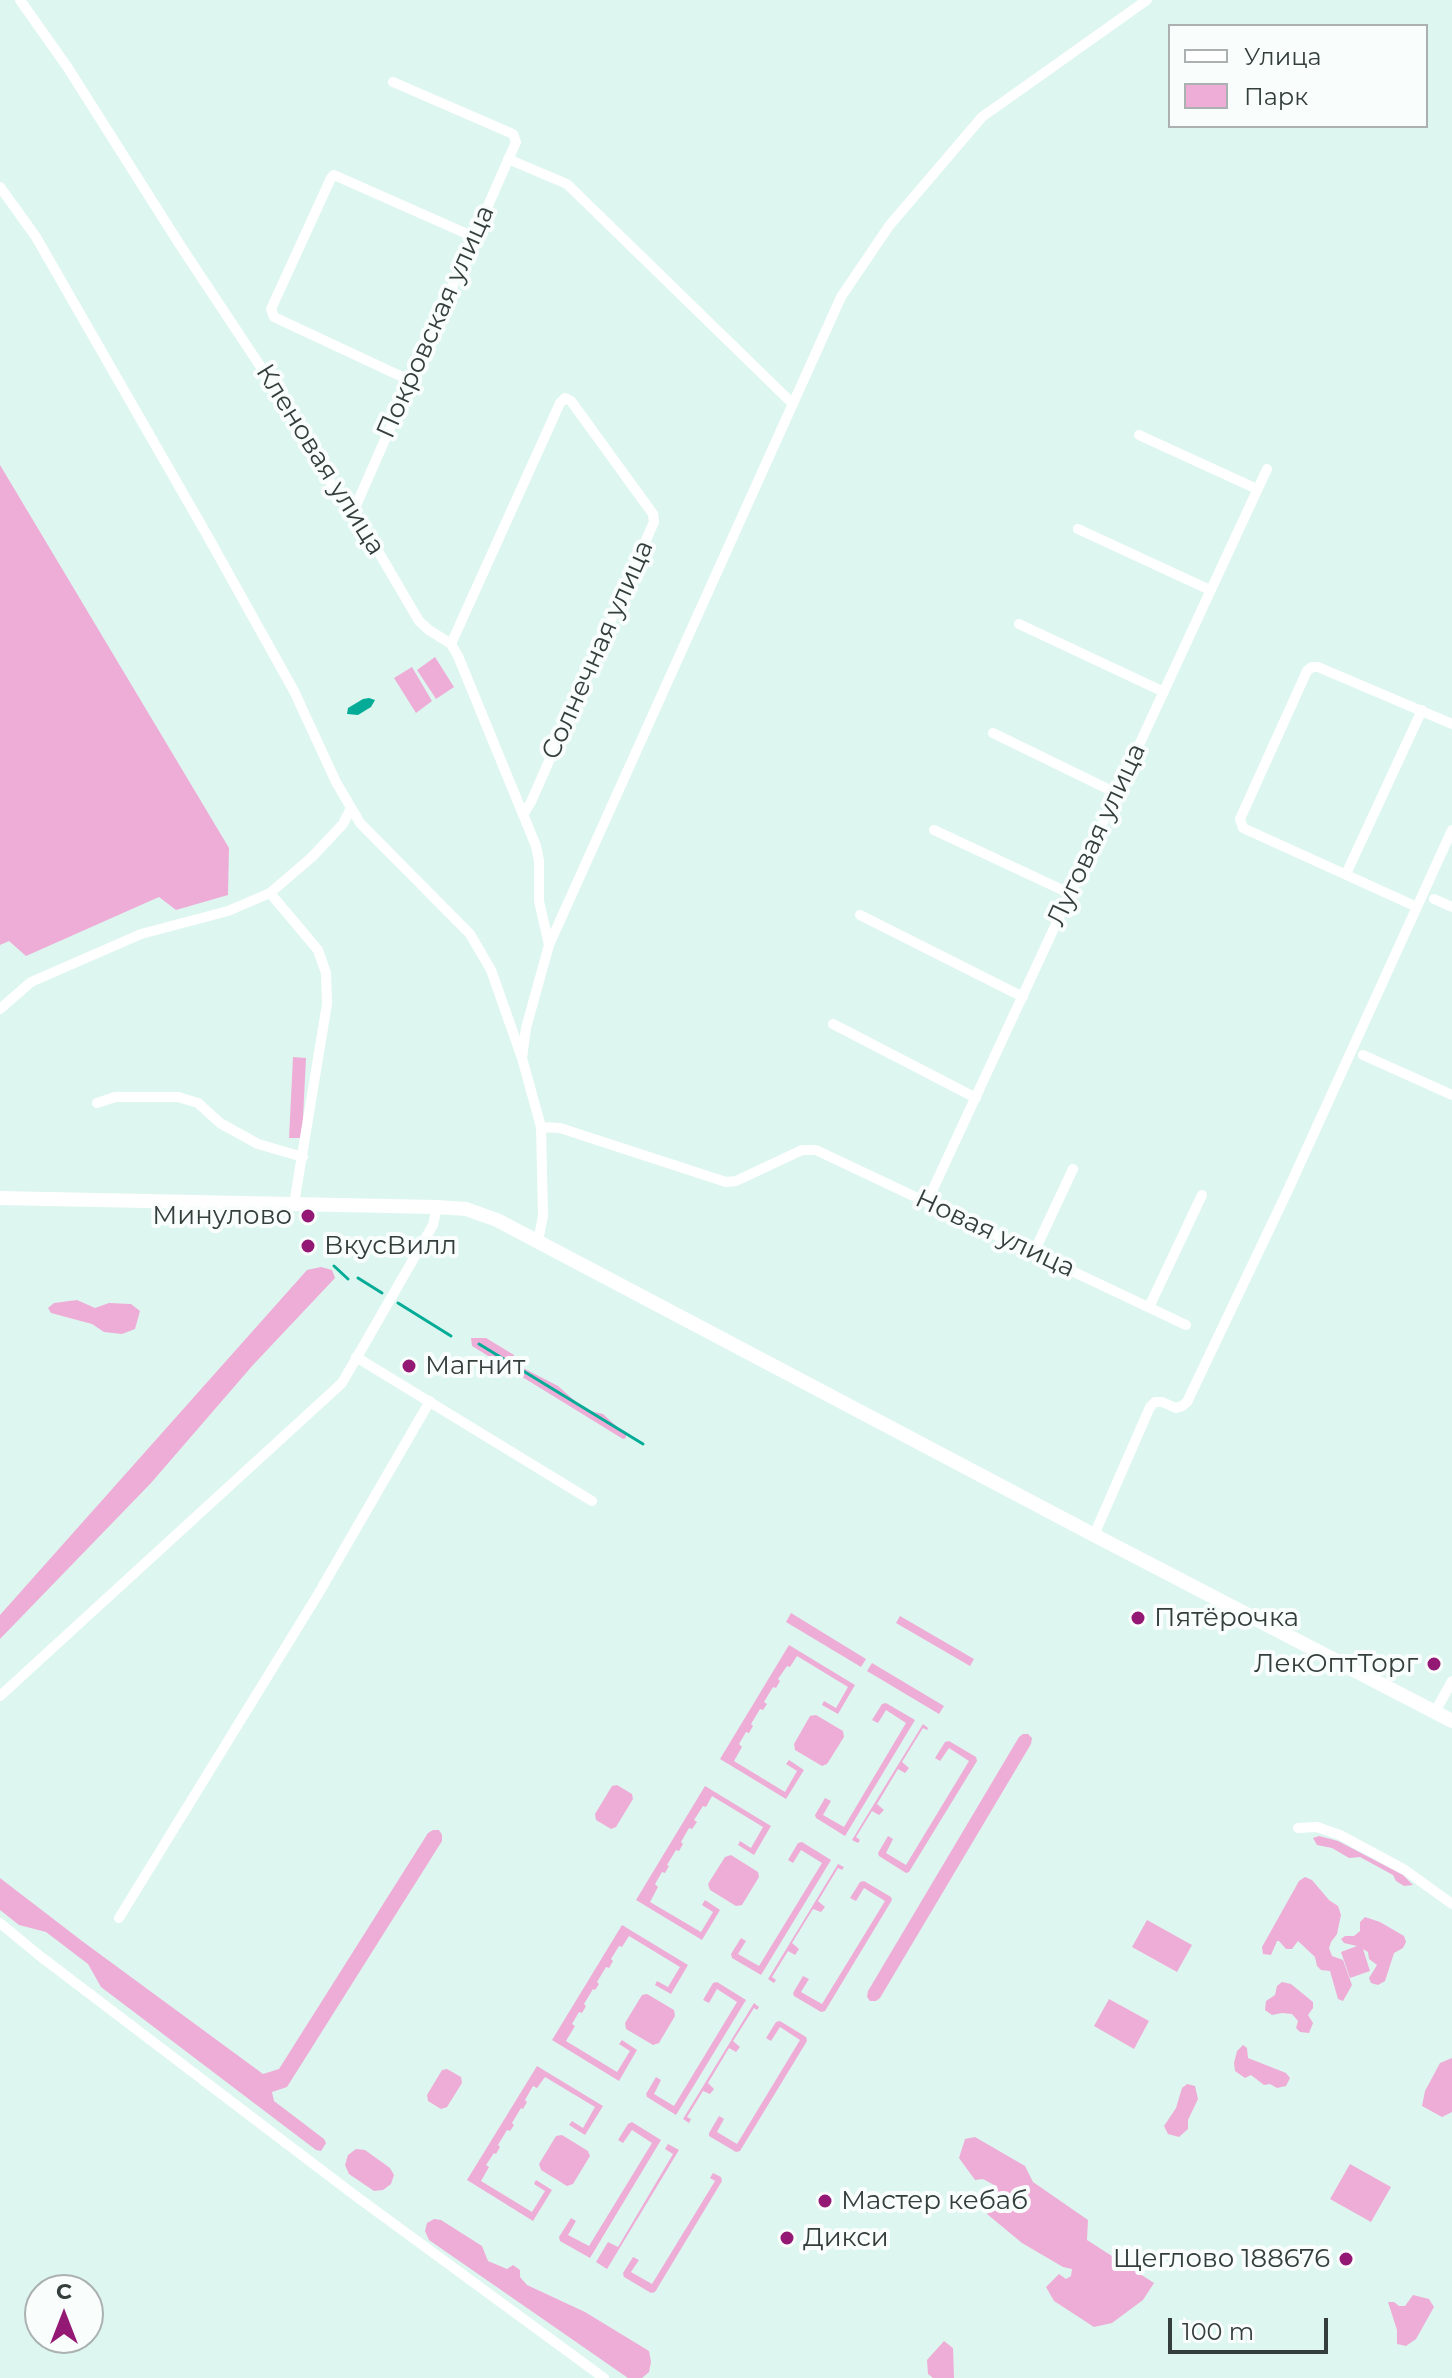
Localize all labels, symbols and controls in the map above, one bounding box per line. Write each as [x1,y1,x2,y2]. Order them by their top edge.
legend [1168,24,1428,128]
text: Улица [1244,42,1322,71]
text: Парк [1244,82,1308,111]
street label: Покровская улица [371,201,501,443]
street label: Кленовая улица [249,359,391,561]
street label: Солнечная улица [536,536,660,764]
street label: Луговая улица [1041,739,1153,931]
street label: Новая улица [910,1183,1080,1285]
place label: Минулово [152,1200,292,1232]
marker: Минулово [299,1207,317,1225]
place label: ВкусВилл [324,1230,457,1262]
marker: ВкусВилл [299,1237,317,1255]
place label: Магнит [425,1350,525,1382]
marker: Магнит [400,1357,418,1375]
place label: Пятёрочка [1154,1602,1299,1634]
marker: Пятёрочка [1129,1609,1147,1627]
place label: ЛекОптТорг [1254,1648,1418,1680]
marker: ЛекОптТорг [1425,1655,1443,1673]
place label: Мастер кебаб [841,2185,1028,2217]
marker: Мастер кебаб [816,2192,834,2210]
place label: Дикси [803,2222,889,2254]
marker: Дикси [778,2229,796,2247]
place label: Щеглово 188676 [1113,2243,1330,2275]
marker: Щеглово 188676 [1337,2250,1355,2268]
north arrow [24,2274,104,2354]
text: С [56,2278,72,2305]
scale bar [1172,2302,1332,2352]
text: 100 m [1182,2317,1254,2346]

